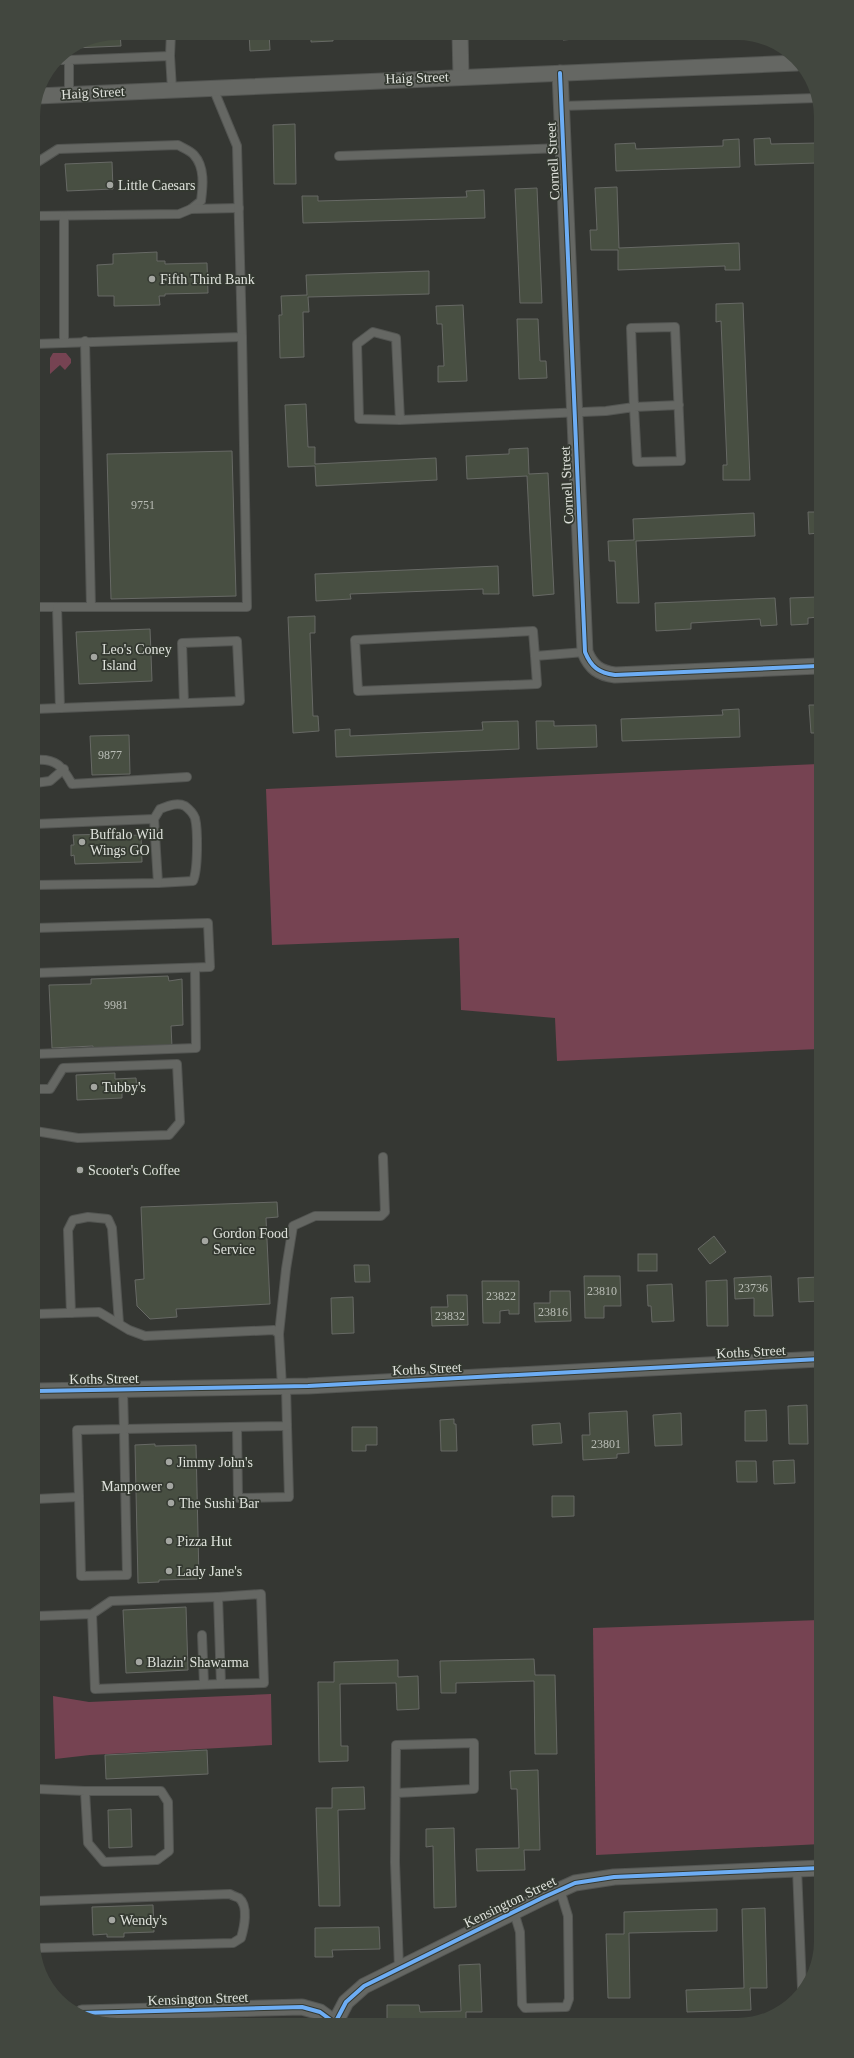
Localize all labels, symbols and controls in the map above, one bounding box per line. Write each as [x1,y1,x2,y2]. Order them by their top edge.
street label: Haig Street [385,69,449,87]
street label: Haig Street [61,84,125,102]
street label: Cornell Street [543,121,563,200]
place label: Little Caesars [118,178,195,193]
marker: Little Caesars [105,180,115,190]
place label: Fifth Third Bank [160,272,255,287]
marker: Fifth Third Bank [147,274,157,284]
street label: Cornell Street [557,445,577,524]
house number: 9751 [131,498,155,512]
place label: Leo's Coney Island [102,642,172,673]
marker: Leo's Coney Island [89,652,99,662]
house number: 9877 [98,748,122,762]
place label: Buffalo Wild Wings GO [90,827,163,858]
marker: Buffalo Wild Wings GO [77,837,87,847]
house number: 9981 [104,998,128,1012]
place label: Tubby's [102,1080,146,1095]
marker: Tubby's [89,1082,99,1092]
place label: Scooter's Coffee [88,1163,180,1178]
marker: Scooter's Coffee [75,1165,85,1175]
place label: Gordon Food Service [213,1226,288,1257]
marker: Gordon Food Service [200,1236,210,1246]
house number: 23736 [738,1281,768,1295]
house number: 23810 [587,1284,617,1298]
house number: 23822 [486,1289,516,1303]
house number: 23816 [538,1305,568,1319]
house number: 23832 [435,1309,465,1323]
street label: Koths Street [716,1343,786,1361]
street label: Koths Street [392,1360,462,1378]
street label: Koths Street [69,1371,139,1387]
house number: 23801 [591,1437,621,1451]
place label: Jimmy John's [177,1455,253,1470]
marker: Jimmy John's [164,1457,174,1467]
place label: Manpower [101,1479,162,1494]
marker: Manpower [165,1481,175,1491]
place label: The Sushi Bar [179,1496,259,1511]
marker: The Sushi Bar [166,1498,176,1508]
place label: Pizza Hut [177,1534,232,1549]
marker: Pizza Hut [164,1536,174,1546]
place label: Lady Jane's [177,1564,242,1579]
marker: Lady Jane's [164,1566,174,1576]
place label: Blazin' Shawarma [147,1655,249,1670]
marker: Blazin' Shawarma [134,1657,144,1667]
street label: Kensington Street [461,1873,559,1931]
place label: Wendy's [120,1913,167,1928]
marker: Wendy's [107,1915,117,1925]
street label: Kensington Street [147,1990,249,2008]

